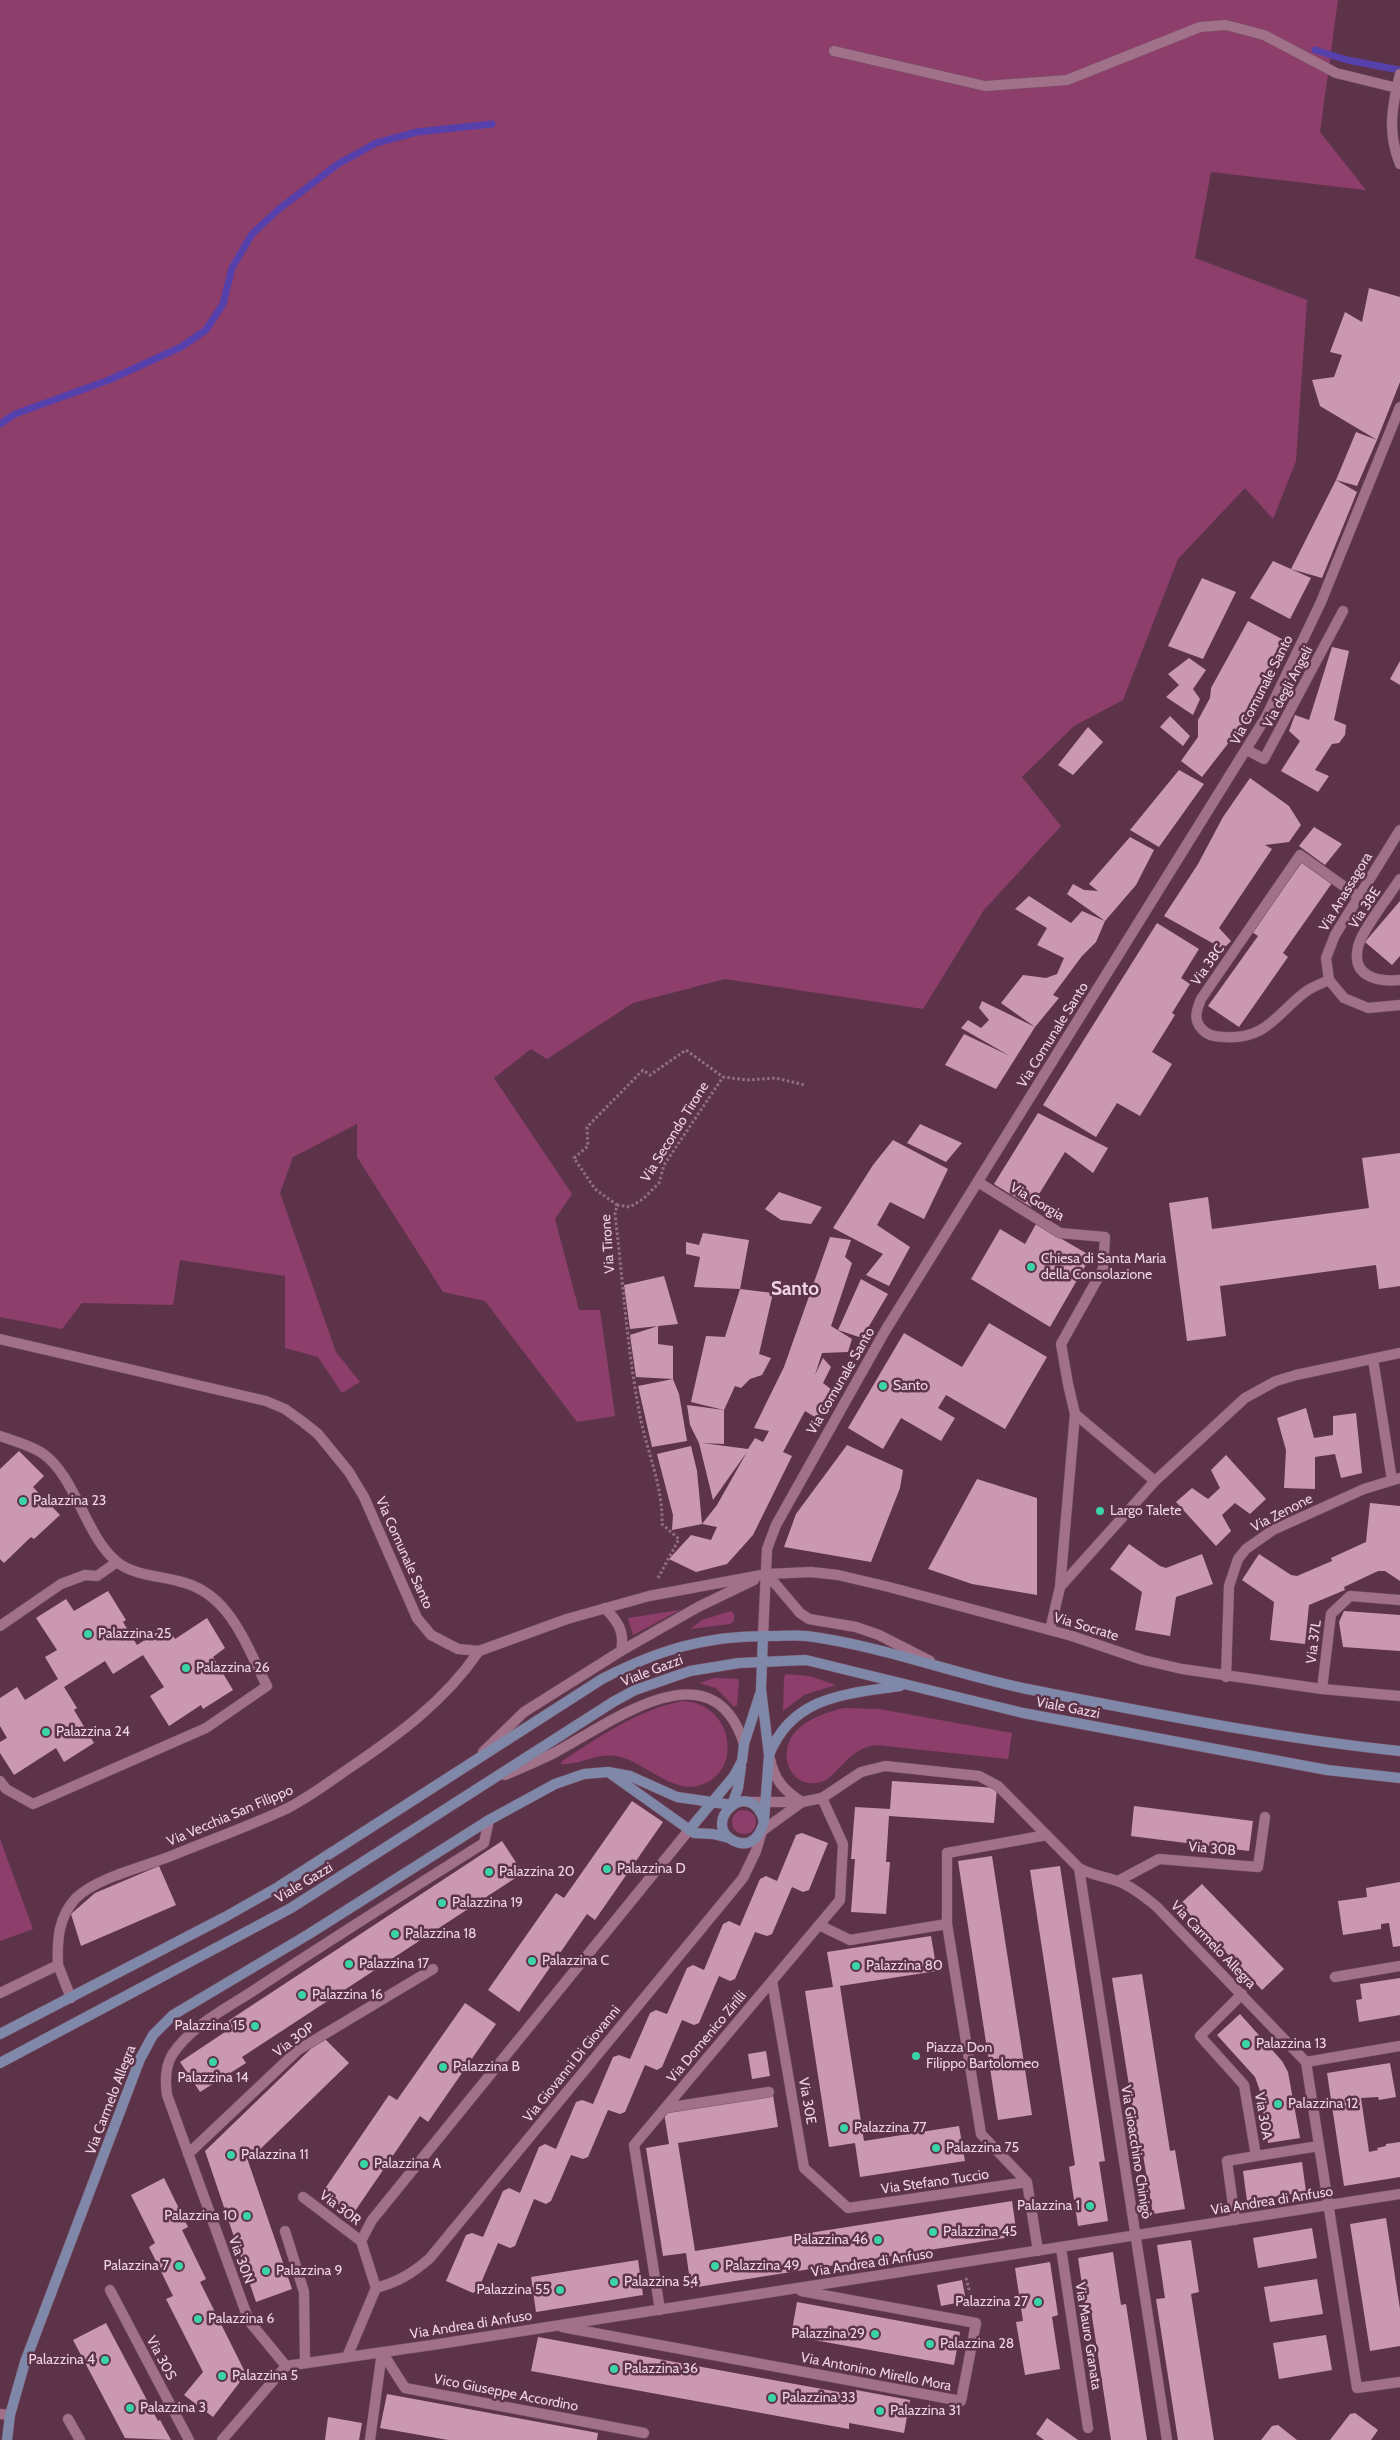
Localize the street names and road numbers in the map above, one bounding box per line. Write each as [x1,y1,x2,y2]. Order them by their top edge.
street label: Via Comunale Santo [1227,632,1297,748]
street label: Via degli Angeli [1259,643,1317,731]
street label: Via Anassagora [1316,849,1376,935]
street label: Via 38E [1345,884,1385,932]
street label: Via 38C [1188,941,1228,989]
street label: Via Comunale Santo [1014,979,1092,1091]
street label: Via Secondo Tirone [637,1079,713,1185]
street label: Via Gorgia [1007,1179,1067,1225]
street label: Via Tirone [598,1214,618,1274]
street label: Via Comunale Santo [804,1324,878,1438]
street label: Via Zenone [1248,1490,1316,1536]
street label: Via Comunale Santo [372,1494,436,1612]
street label: Via Socrate [1052,1609,1120,1645]
street label: Via 37L [1303,1619,1325,1665]
street label: Viale Gazzi [619,1652,685,1690]
street label: Viale Gazzi [1035,1694,1101,1722]
street label: Via Vecchia San Filippo [164,1782,296,1850]
street label: Via 30B [1188,1839,1236,1859]
street label: Viale Gazzi [272,1859,336,1907]
street label: Via Carmelo Allegra [1167,1898,1259,1992]
street label: Via Domenico Zirilli [664,1988,750,2086]
street label: Via Giovanni Di Giovanni [520,2002,624,2126]
street label: Via 30P [270,2019,318,2061]
street label: Via Carmelo Allegra [82,2043,140,2157]
street label: Via 30E [795,2076,819,2126]
street label: Via Gioacchino Chinigò [1117,2084,1155,2220]
street label: Via 30A [1251,2091,1275,2141]
street label: Via Stefano Tuccio [880,2166,990,2198]
street label: Via Andrea di Anfuso [1210,2183,1334,2219]
street label: Via 30R [316,2187,364,2229]
street label: Via 30N [225,2234,257,2286]
street label: Via Andrea di Anfuso [810,2245,934,2281]
street label: Via Mauro Granata [1071,2281,1105,2391]
street label: Via Andrea di Anfuso [409,2307,533,2343]
street label: Via 30S [142,2333,180,2383]
street label: Via Antonino Mirello Mora [799,2349,953,2395]
street label: Vico Giuseppe Accordino [432,2371,580,2415]

